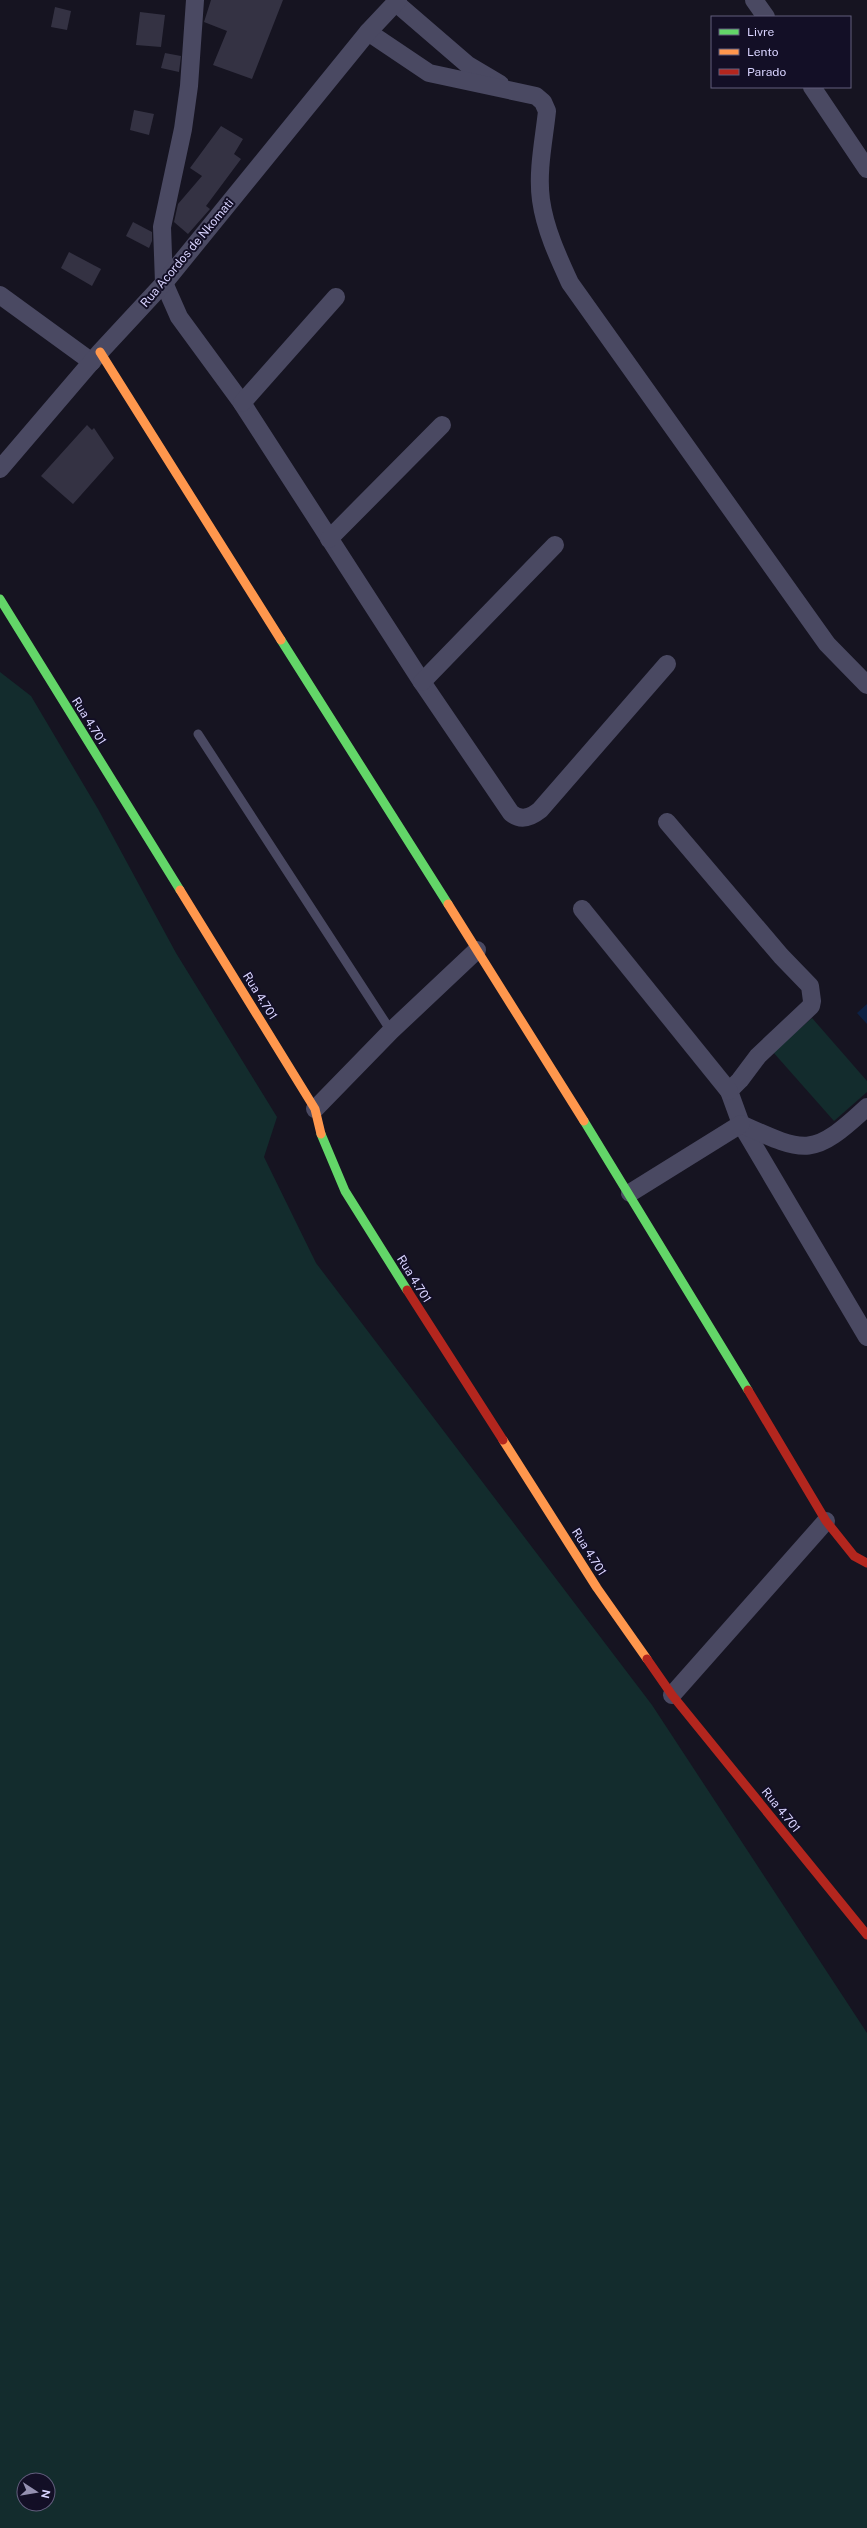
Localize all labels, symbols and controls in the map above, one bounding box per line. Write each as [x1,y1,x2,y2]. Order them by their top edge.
legend [711,16,851,88]
text: Livre [747,25,775,39]
text: Lento [747,45,779,59]
text: Parado [747,65,786,79]
street label: Rua Acordos de Nkomati [138,196,236,310]
street label: Rua 4.701 [69,695,109,747]
street label: Rua 4.701 [240,970,280,1022]
street label: Rua 4.701 [394,1253,434,1305]
street label: Rua 4.701 [569,1526,609,1578]
street label: Rua 4.701 [759,1785,803,1835]
north arrow [16,2472,56,2512]
text: N [39,2489,53,2500]

